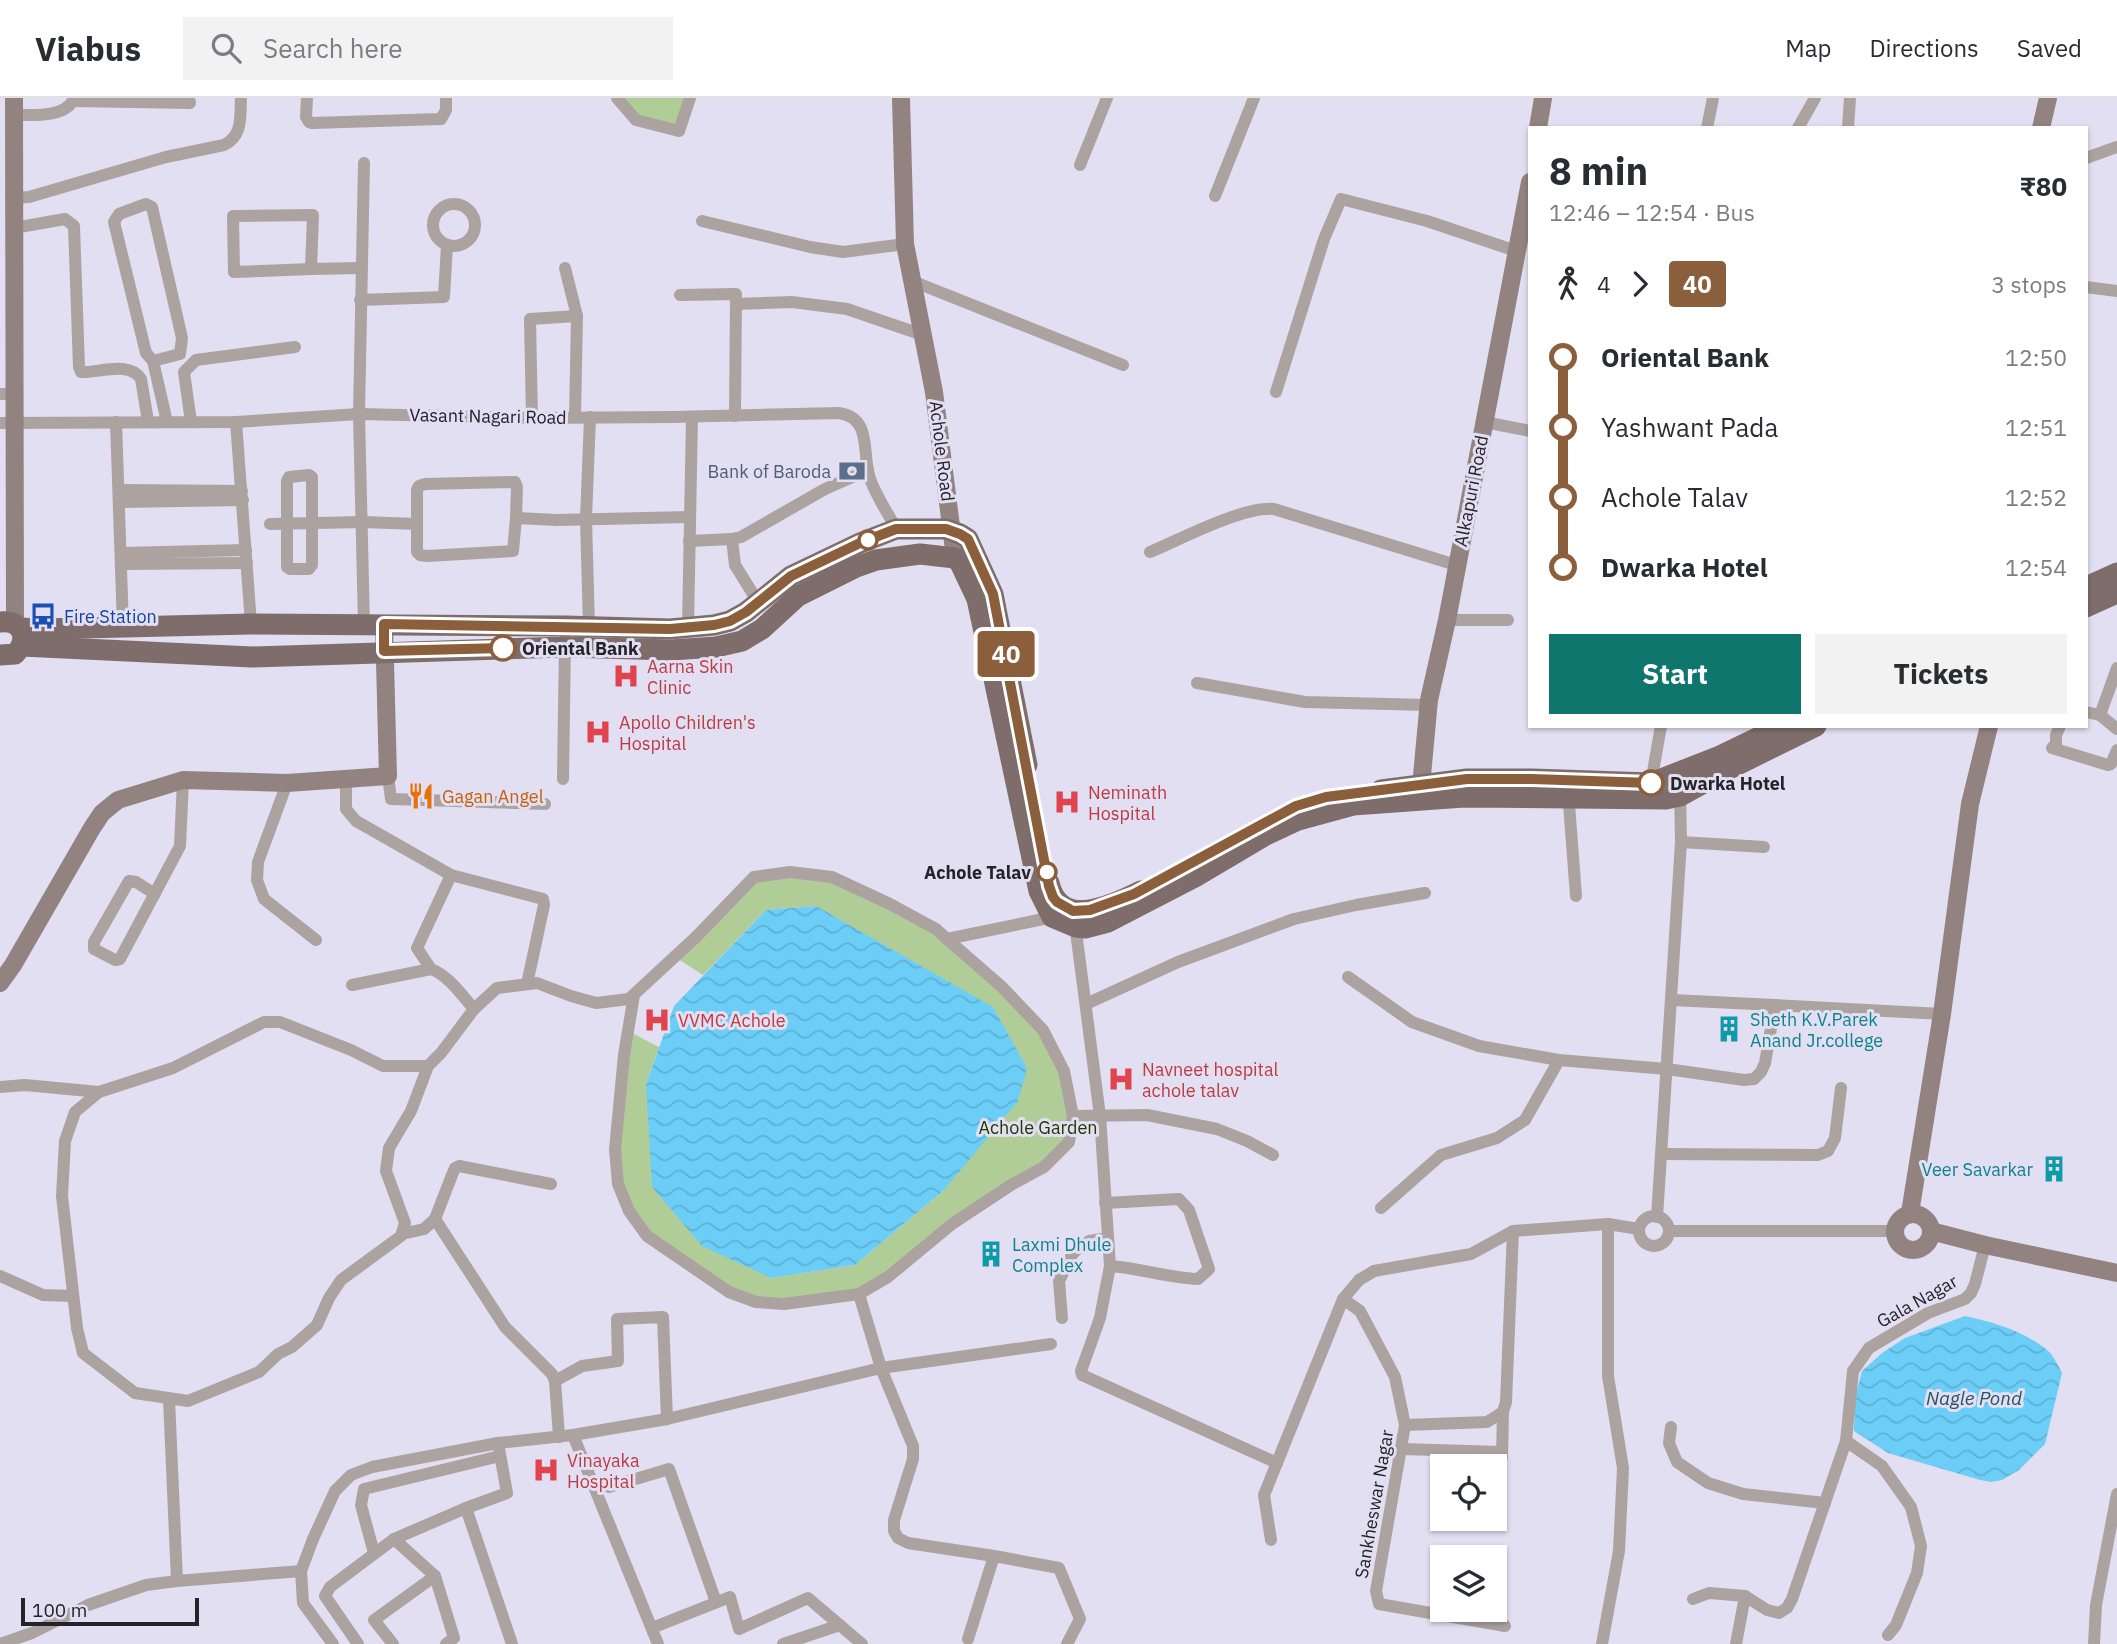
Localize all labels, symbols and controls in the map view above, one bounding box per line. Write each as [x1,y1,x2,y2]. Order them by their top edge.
search box [183,17,673,80]
text: Viabus [35,27,141,70]
icon: search [207,29,245,67]
text: Search here [263,31,402,65]
text: Map [1785,32,1831,64]
text: Directions [1869,32,1979,64]
text: Saved [2017,32,2082,64]
text: 8 min [1549,146,1648,195]
text: ₹80 [2019,169,2067,203]
text: 12:46 – 12:54 · Bus [1549,197,1755,227]
icon: walk [1549,265,1587,303]
icon: forward [1621,265,1659,303]
text: 40 [1683,268,1712,300]
text: 4 [1597,269,1611,299]
text: 3 stops [1991,269,2067,299]
text: Oriental Bank [1601,340,1769,374]
text: 12:50 [2005,342,2067,372]
street label: Achole Road [924,399,960,503]
street label: Vasant Nagari Road [409,403,567,429]
text: Yashwant Pada [1601,410,1778,444]
text: 12:51 [2005,412,2067,442]
street label: Alkapuri Road [1449,433,1493,549]
bank icon: Bank of Baroda [837,456,867,486]
place label: Bank of Baroda [708,460,831,483]
text: Achole Talav [1601,480,1748,514]
text: 12:52 [2005,482,2067,512]
unlabelled marker [858,530,878,550]
text: Dwarka Hotel [1601,550,1768,584]
text: 12:54 [2005,552,2067,582]
bus stop icon: Fire Station [28,601,58,631]
place label: Fire Station [64,605,157,628]
line badge: 40 [974,631,1038,677]
button: Start [1549,634,1801,714]
button: Tickets [1815,634,2067,714]
marker: Oriental Bank [490,635,516,661]
place label: Oriental Bank [522,637,639,660]
text: 40 [992,638,1020,670]
place label: Aarna Skin Clinic [647,655,734,699]
hospital icon: Aarna Skin Clinic [611,661,641,691]
place label: Apollo Children's Hospital [619,711,756,755]
hospital icon: Apollo Children's Hospital [583,717,613,747]
marker: Dwarka Hotel [1638,770,1664,796]
place label: Dwarka Hotel [1670,772,1786,795]
restaurant icon: Gagan Angel [406,781,436,811]
place label: Neminath Hospital [1088,781,1167,825]
place label: Gagan Angel [442,785,544,808]
hospital icon: Neminath Hospital [1052,787,1082,817]
place label: Achole Talav [924,861,1031,884]
marker: Achole Talav [1037,862,1057,882]
hospital icon: VVMC Achole [642,1005,672,1035]
place label: Sheth K.V.Parek Anand Jr.college [1750,1008,1883,1052]
place label: VVMC Achole [678,1009,786,1032]
building icon: Sheth K.V.Parek Anand Jr.college [1714,1014,1744,1044]
place label: Navneet hospital achole talav [1142,1058,1279,1102]
hospital icon: Navneet hospital achole talav [1106,1064,1136,1094]
park label: Achole Garden [978,1116,1098,1139]
building icon: Veer Savarkar [2039,1154,2069,1184]
place label: Veer Savarkar [1922,1158,2033,1181]
place label: Laxmi Dhule Complex [1012,1233,1112,1277]
building icon: Laxmi Dhule Complex [976,1239,1006,1269]
street label: Gala Nagar [1873,1269,1962,1333]
water label: Nagle Pond [1926,1386,2023,1410]
street label: Sankheswar Nagar [1350,1427,1398,1580]
place label: Vinayaka Hospital [567,1449,640,1493]
map controls [1430,1454,1507,1622]
button: locate [1430,1454,1507,1531]
hospital icon: Vinayaka Hospital [531,1455,561,1485]
button: layers [1430,1545,1507,1622]
scale bar [21,1595,200,1627]
text: 100 m [32,1598,87,1622]

